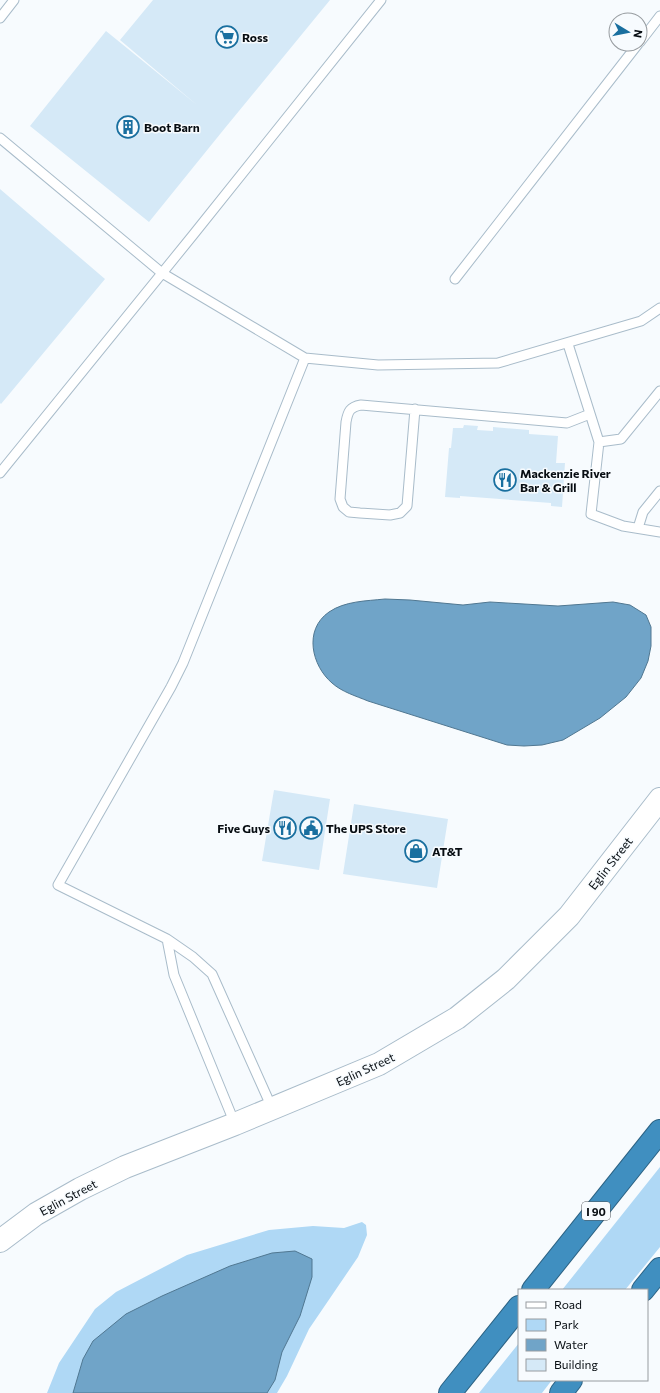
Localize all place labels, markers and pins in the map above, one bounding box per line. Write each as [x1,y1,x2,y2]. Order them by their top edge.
supermarket icon: Ross [214,24,240,50]
place label: Ross [242,30,268,44]
building icon: Boot Barn [115,114,141,140]
place label: Boot Barn [144,120,200,134]
place label: Mackenzie River Bar & Grill [520,466,611,494]
restaurant icon: Mackenzie River Bar & Grill [492,467,518,493]
restaurant icon: Five Guys [272,815,298,841]
public building icon: The UPS Store [298,815,324,841]
place label: Five Guys [217,821,270,835]
place label: The UPS Store [326,821,406,835]
shop icon: AT&T [403,838,429,864]
place label: AT&T [432,844,463,858]

